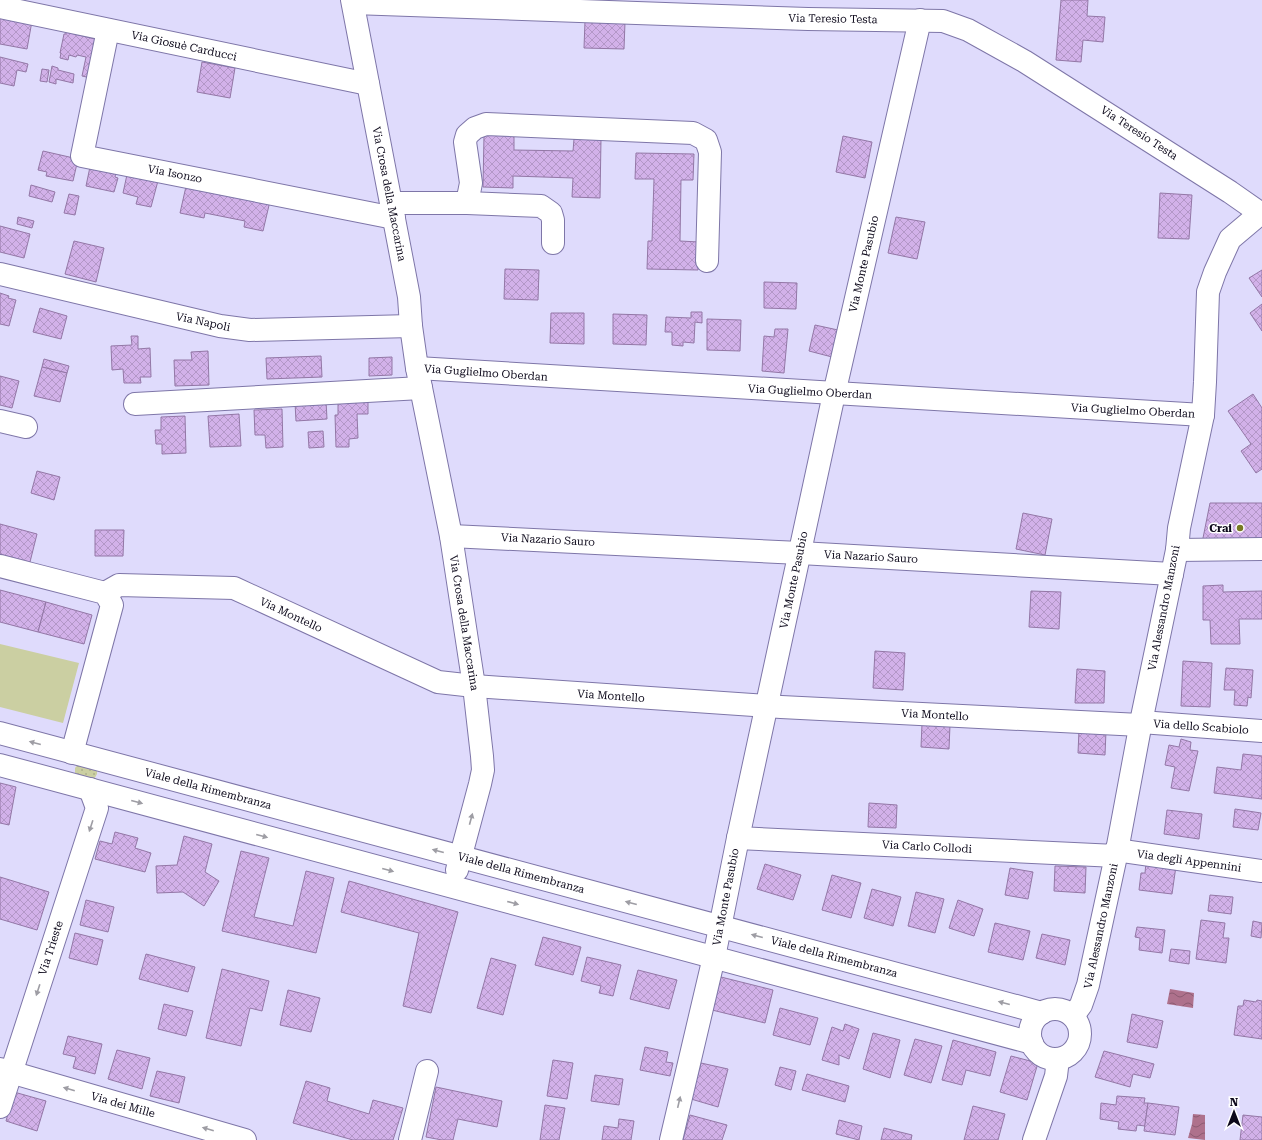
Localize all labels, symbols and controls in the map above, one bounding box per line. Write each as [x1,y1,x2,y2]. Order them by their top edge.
street label: Via Teresio Testa [788,12,878,26]
street label: Via Giosuè Carducci [130,28,238,64]
street label: Via Teresio Testa [1098,103,1180,163]
street label: Via Crosa della Maccarina [370,125,408,263]
street label: Via Isonzo [147,162,203,186]
street label: Via Monte Pasubio [847,214,882,314]
street label: Via Napoli [175,310,232,334]
street label: Via Guglielmo Oberdan [424,362,548,384]
street label: Via Guglielmo Oberdan [748,382,872,402]
street label: Via Guglielmo Oberdan [1071,401,1195,421]
place label: Crai [1209,522,1232,535]
marker: Crai [1235,523,1245,533]
street label: Via Monte Pasubio [777,530,811,630]
street label: Via Nazario Sauro [501,531,596,549]
street label: Via Alessandro Manzoni [1145,544,1183,672]
street label: Via Nazario Sauro [824,548,919,566]
street label: Via Crosa della Maccarina [447,554,481,692]
street label: Via Montello [258,595,325,635]
street label: Via Montello [577,687,645,705]
street label: Via Montello [901,707,969,723]
street label: Via dello Scabiolo [1153,717,1250,737]
one-way arrow [29,740,41,746]
street label: Viale della Rimembranza [143,766,273,812]
one-way arrow [131,799,143,805]
one-way arrow [468,813,474,825]
one-way arrow [88,820,94,832]
one-way arrow [256,833,268,839]
street label: Via Carlo Collodi [882,838,973,856]
street label: Via Monte Pasubio [710,847,742,947]
street label: Via degli Appennini [1136,847,1243,875]
one-way arrow [432,848,444,854]
street label: Viale della Rimembranza [456,850,586,896]
street label: Via Alessandro Manzoni [1081,862,1121,990]
one-way arrow [382,867,394,873]
one-way arrow [625,899,638,905]
one-way arrow [507,900,519,906]
street label: Via Trieste [36,919,66,977]
one-way arrow [751,933,763,939]
street label: Viale della Rimembranza [769,934,899,980]
one-way arrow [35,984,41,996]
one-way arrow [998,1000,1010,1006]
one-way arrow [63,1086,75,1092]
street label: Via dei Mille [89,1090,157,1120]
north arrow [1214,1092,1254,1132]
one-way arrow [677,1096,683,1108]
text: N [1230,1096,1239,1109]
one-way arrow [201,1126,213,1132]

